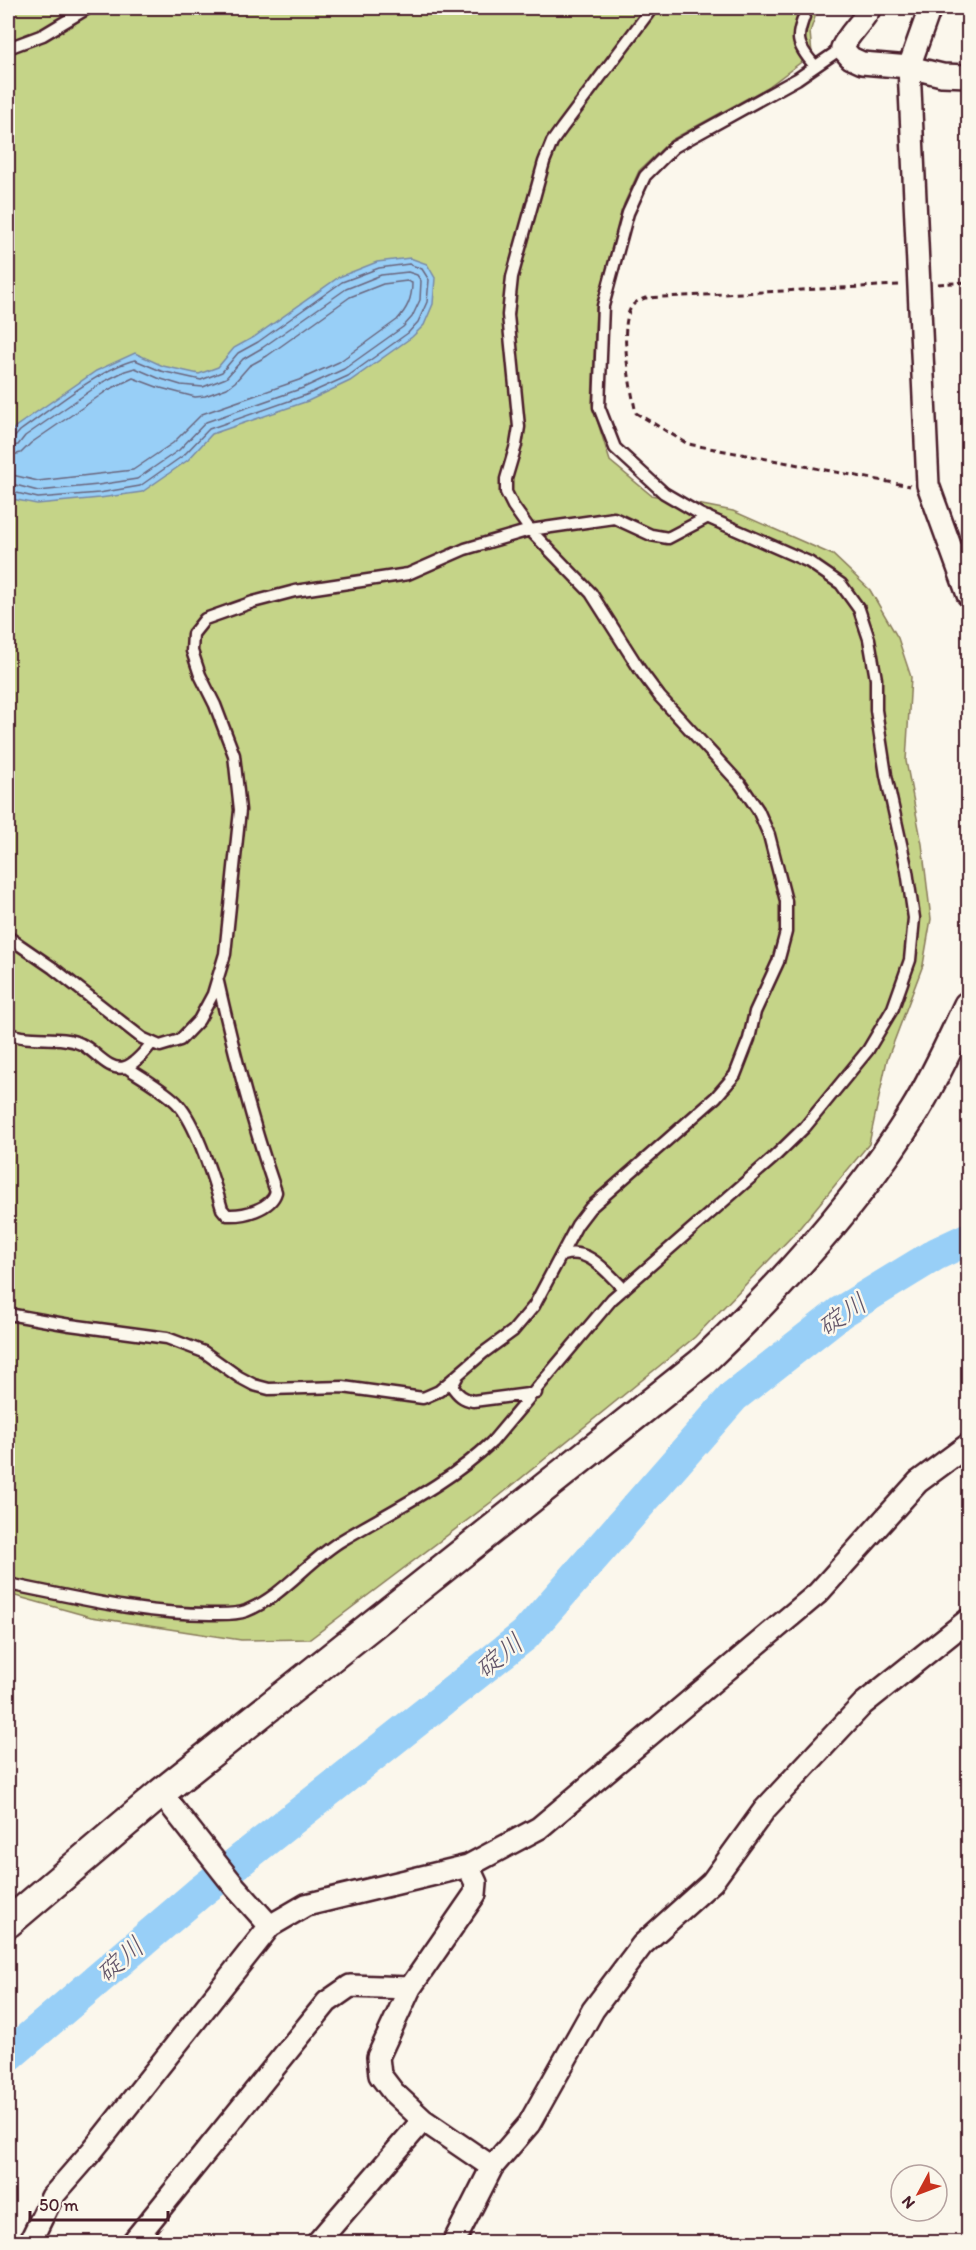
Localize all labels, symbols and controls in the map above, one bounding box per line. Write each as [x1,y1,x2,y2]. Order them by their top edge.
water label: 碇川 [810,1286,873,1343]
water label: 碇川 [467,1626,530,1685]
water label: 碇川 [88,1929,151,1990]
north arrow [889,2163,949,2223]
scale bar [30,2184,168,2222]
text: N [897,2192,919,2213]
text: 50 m [39,2194,79,2216]

